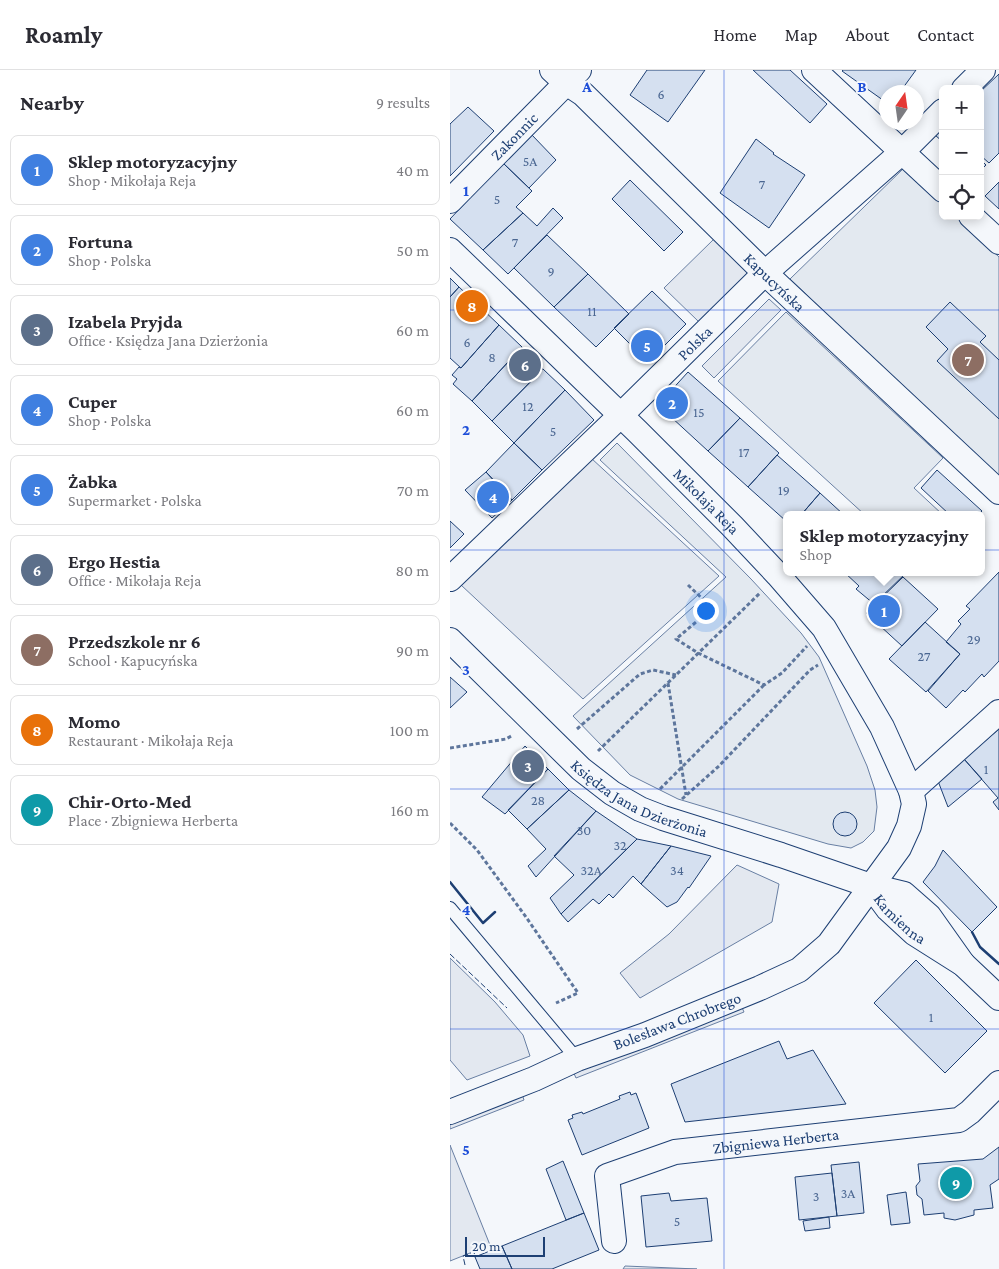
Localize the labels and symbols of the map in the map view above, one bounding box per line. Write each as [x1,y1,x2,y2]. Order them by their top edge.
text: A [581,78,592,95]
text: B [857,78,867,95]
north arrow [879,85,924,130]
house number: 6 [657,86,665,102]
street label: Zakonnic [487,109,541,163]
house number: 5A [523,153,537,169]
house number: 7 [759,176,766,192]
text: 1 [463,182,469,199]
house number: 5 [494,191,500,207]
house number: 7 [512,234,519,250]
street label: Kapucyńska [741,249,809,315]
house number: 9 [547,263,555,279]
pin: 8 [456,287,488,325]
house number: 11 [587,303,597,319]
street label: Polska [674,322,715,363]
pin: 5 [631,327,663,365]
house number: 6 [463,334,471,350]
pin: 7 [952,341,984,379]
pin: 6 [509,346,541,384]
house number: 8 [488,349,496,365]
pin: 2 [656,384,688,422]
house number: 12 [522,398,534,414]
house number: 15 [693,404,705,420]
text: 2 [462,421,470,438]
house number: 5 [550,423,556,439]
house number: 17 [738,444,750,460]
street label: Mikołaja Reja [670,464,744,538]
pin: 4 [477,478,509,516]
house number: 19 [778,482,790,498]
pin: 1 [868,592,900,630]
your location [693,598,719,624]
house number: 29 [967,631,981,647]
house number: 27 [918,648,931,664]
text: 3 [462,661,470,678]
pin: 3 [512,747,544,785]
street label: Księdza Jana Dzierżonia [568,756,710,840]
house number: 1 [984,761,989,777]
house number: 28 [531,792,545,808]
house number: 30 [577,822,591,838]
house number: 32 [613,837,627,853]
house number: 32A [580,862,602,878]
house number: 34 [670,862,684,878]
street label: Kamienna [871,890,930,947]
text: 4 [462,901,471,918]
street label: Bolesława Chrobrego [611,989,744,1054]
house number: 1 [929,1009,934,1025]
street label: Zbigniewa Herberta [712,1125,841,1156]
text: 5 [462,1141,470,1158]
pin: 9 [940,1164,972,1202]
house number: 3A [841,1185,855,1201]
house number: 3 [813,1188,819,1204]
house number: 5 [674,1213,680,1229]
scale bar [465,1234,545,1257]

